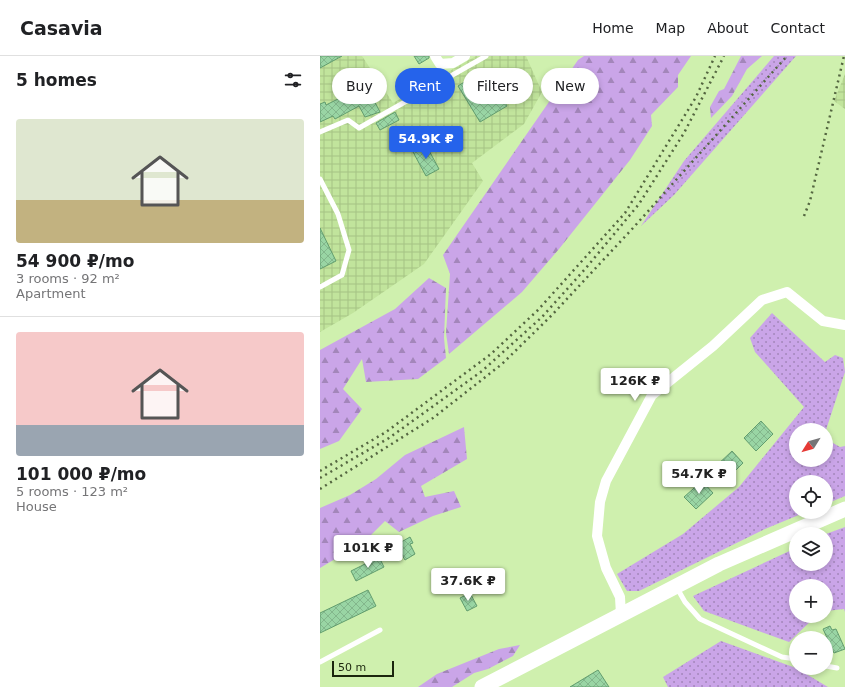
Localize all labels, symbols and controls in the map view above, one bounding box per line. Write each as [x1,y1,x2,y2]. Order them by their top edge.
text: Casavia [20,17,103,39]
text: Home [592,20,634,36]
text: Map [656,20,685,36]
text: About [707,20,749,36]
text: Contact [771,20,825,36]
chip: Buy [332,68,387,104]
chip: Rent [395,68,455,104]
chip: Filters [463,68,533,104]
chip: New [541,68,599,104]
icon: filters [282,69,304,91]
text: 5 homes [16,70,97,90]
pin: 54.9K ₽ [389,126,463,160]
text: 54.9K ₽ [398,131,454,146]
icon: home [124,145,196,217]
text: 54 900 ₽/mo [16,251,134,271]
text: 3 rooms · 92 m² [16,271,120,286]
text: Apartment [16,286,86,301]
icon: home [124,358,196,430]
pin: 126K ₽ [602,368,668,402]
text: 126K ₽ [610,373,660,388]
north arrow [789,423,833,467]
map controls [789,423,833,675]
pin: 54.7K ₽ [662,461,736,495]
text: 101 000 ₽/mo [16,464,146,484]
text: 54.7K ₽ [671,466,727,481]
button: locate [789,475,833,519]
text: 5 rooms · 123 m² [16,484,128,499]
text: House [16,499,57,514]
button: layers [789,527,833,571]
pin: 101K ₽ [335,535,401,569]
text: 101K ₽ [343,540,393,555]
pin: 37.6K ₽ [431,568,505,602]
text: 37.6K ₽ [440,573,496,588]
button: + [789,579,833,623]
button: − [789,631,833,675]
scale bar [332,659,394,678]
text: 50 m [338,661,366,674]

